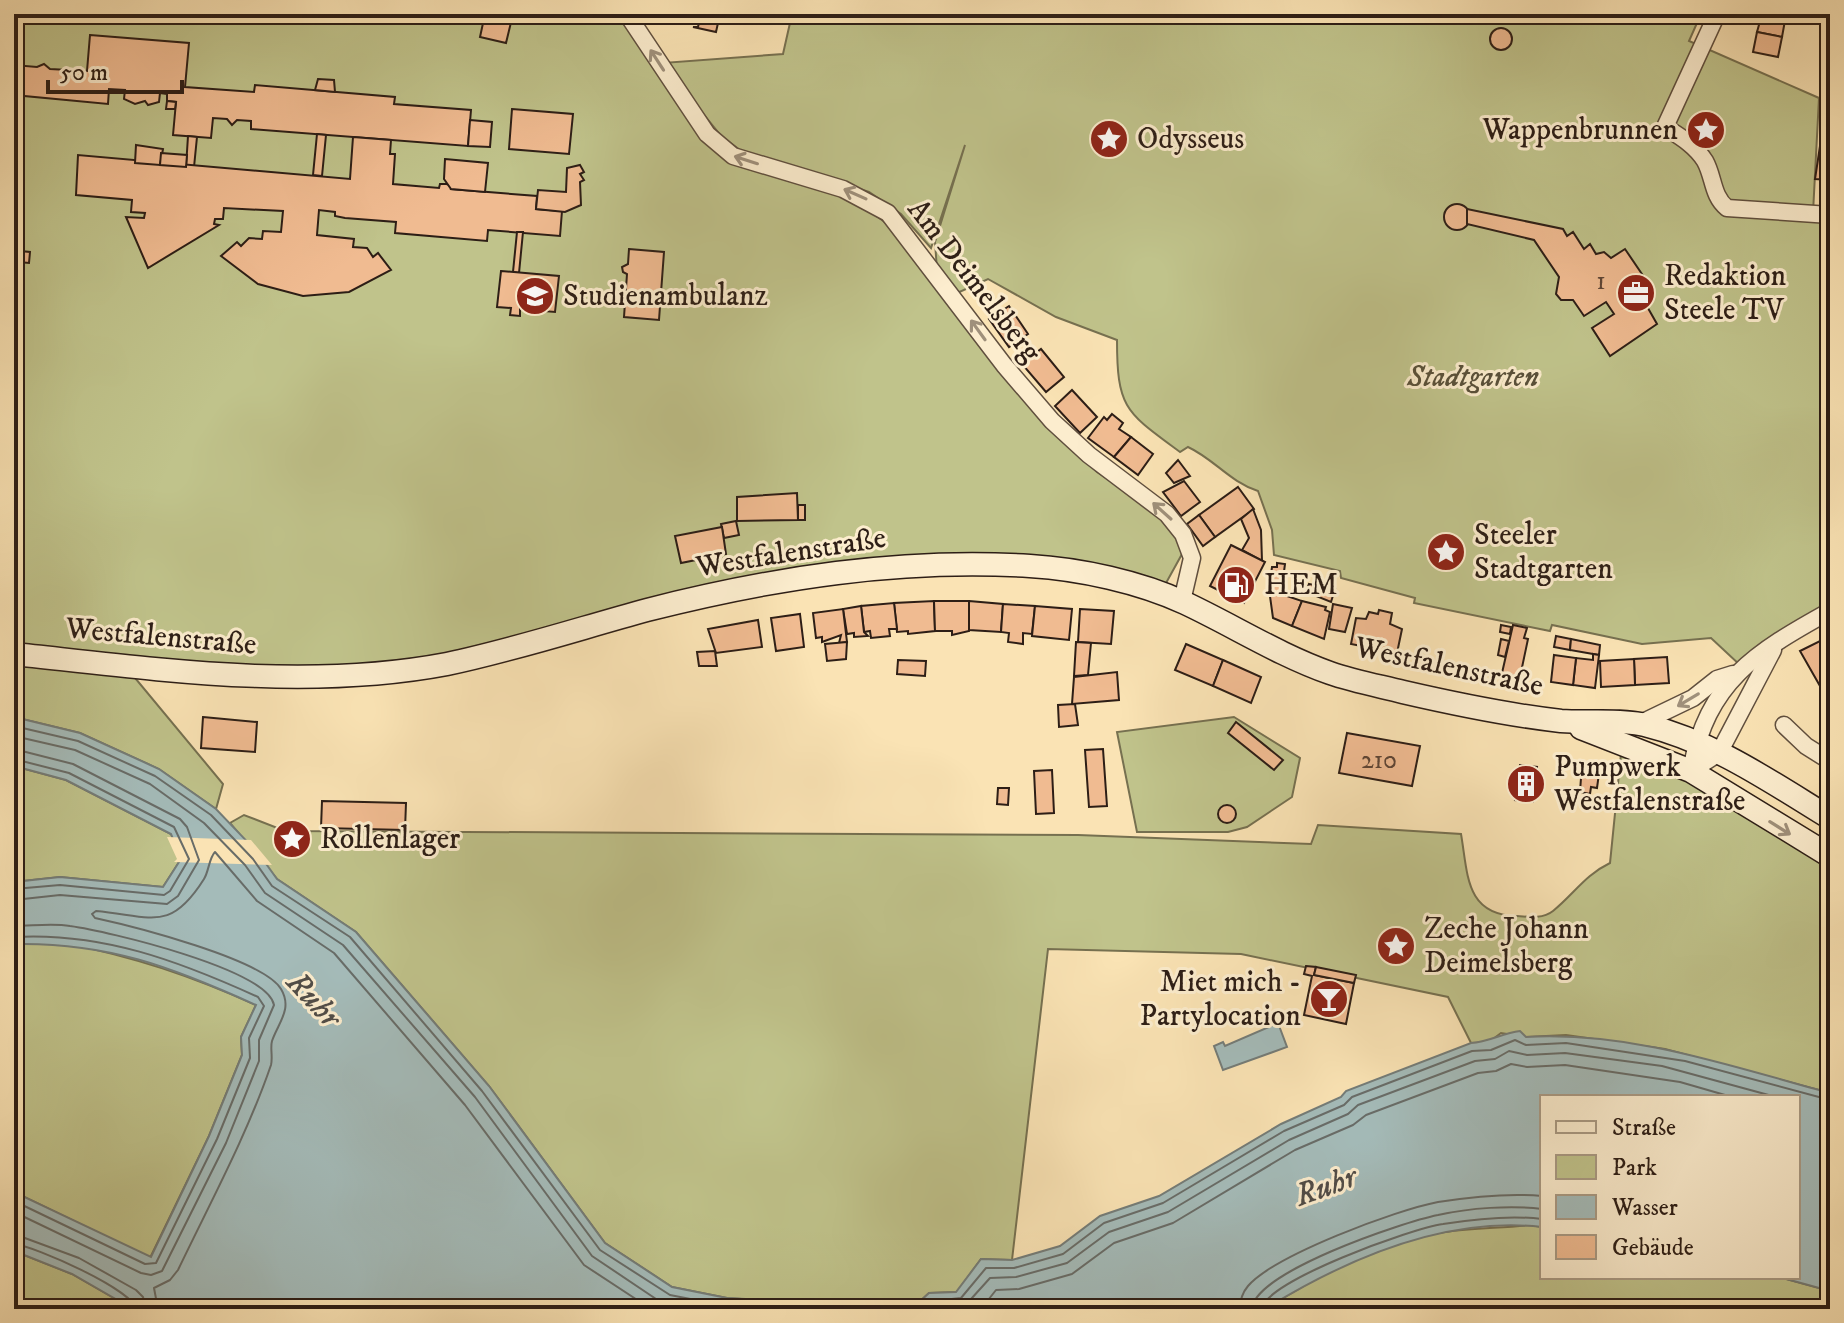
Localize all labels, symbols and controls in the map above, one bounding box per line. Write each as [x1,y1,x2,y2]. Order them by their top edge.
scale bar [48,44,182,94]
one-way arrow [649,49,666,71]
text: 50 m [60,58,108,88]
place icon: Wappenbrunnen [1685,109,1727,151]
place label: Wappenbrunnen [1481,112,1678,149]
place icon: Odysseus [1088,118,1130,160]
place label: Odysseus [1137,121,1244,158]
one-way arrow [734,152,759,166]
one-way arrow [843,186,867,201]
street label: Am Deimelsberg [899,192,1049,370]
place label: Redaktion Steele TV [1664,258,1787,329]
house number: 1 [1596,265,1606,298]
office icon: Redaktion Steele TV [1615,272,1657,314]
school or university icon: Studienambulanz [514,275,556,317]
place label: Studienambulanz [563,278,768,315]
one-way arrow [969,320,986,341]
park label: Stadtgarten [1406,359,1539,396]
one-way arrow [1152,502,1173,521]
place label: Steeler Stadtgarten [1474,517,1613,588]
street label: Westfalenstraße [693,520,888,586]
place icon: Steeler Stadtgarten [1425,531,1467,573]
fuel station icon: HEM [1215,564,1257,606]
place label: HEM [1264,567,1338,604]
street label: Westfalenstraße [63,610,258,664]
street label: Westfalenstraße [1351,629,1546,705]
one-way arrow [1677,692,1700,708]
house number: 210 [1361,744,1397,777]
place label: Pumpwerk Westfalenstraße [1553,749,1745,820]
building icon: Pumpwerk Westfalenstraße [1505,763,1547,805]
place icon: Rollenlager [271,818,313,860]
one-way arrow [1768,820,1791,836]
place label: Rollenlager [320,821,460,858]
place label: Zeche Johann Deimelsberg [1424,911,1589,982]
place icon: Zeche Johann Deimelsberg [1375,925,1417,967]
water label: Ruhr [276,963,351,1039]
place label: Miet mich - Partylocation [1140,964,1301,1035]
bar icon: Miet mich - Partylocation [1308,978,1350,1020]
legend [1540,1095,1800,1279]
text: Straße [1612,1113,1676,1143]
text: Park [1612,1153,1657,1183]
water label: Ruhr [1289,1157,1365,1217]
text: Wasser [1611,1193,1678,1223]
text: Gebäude [1612,1233,1694,1263]

